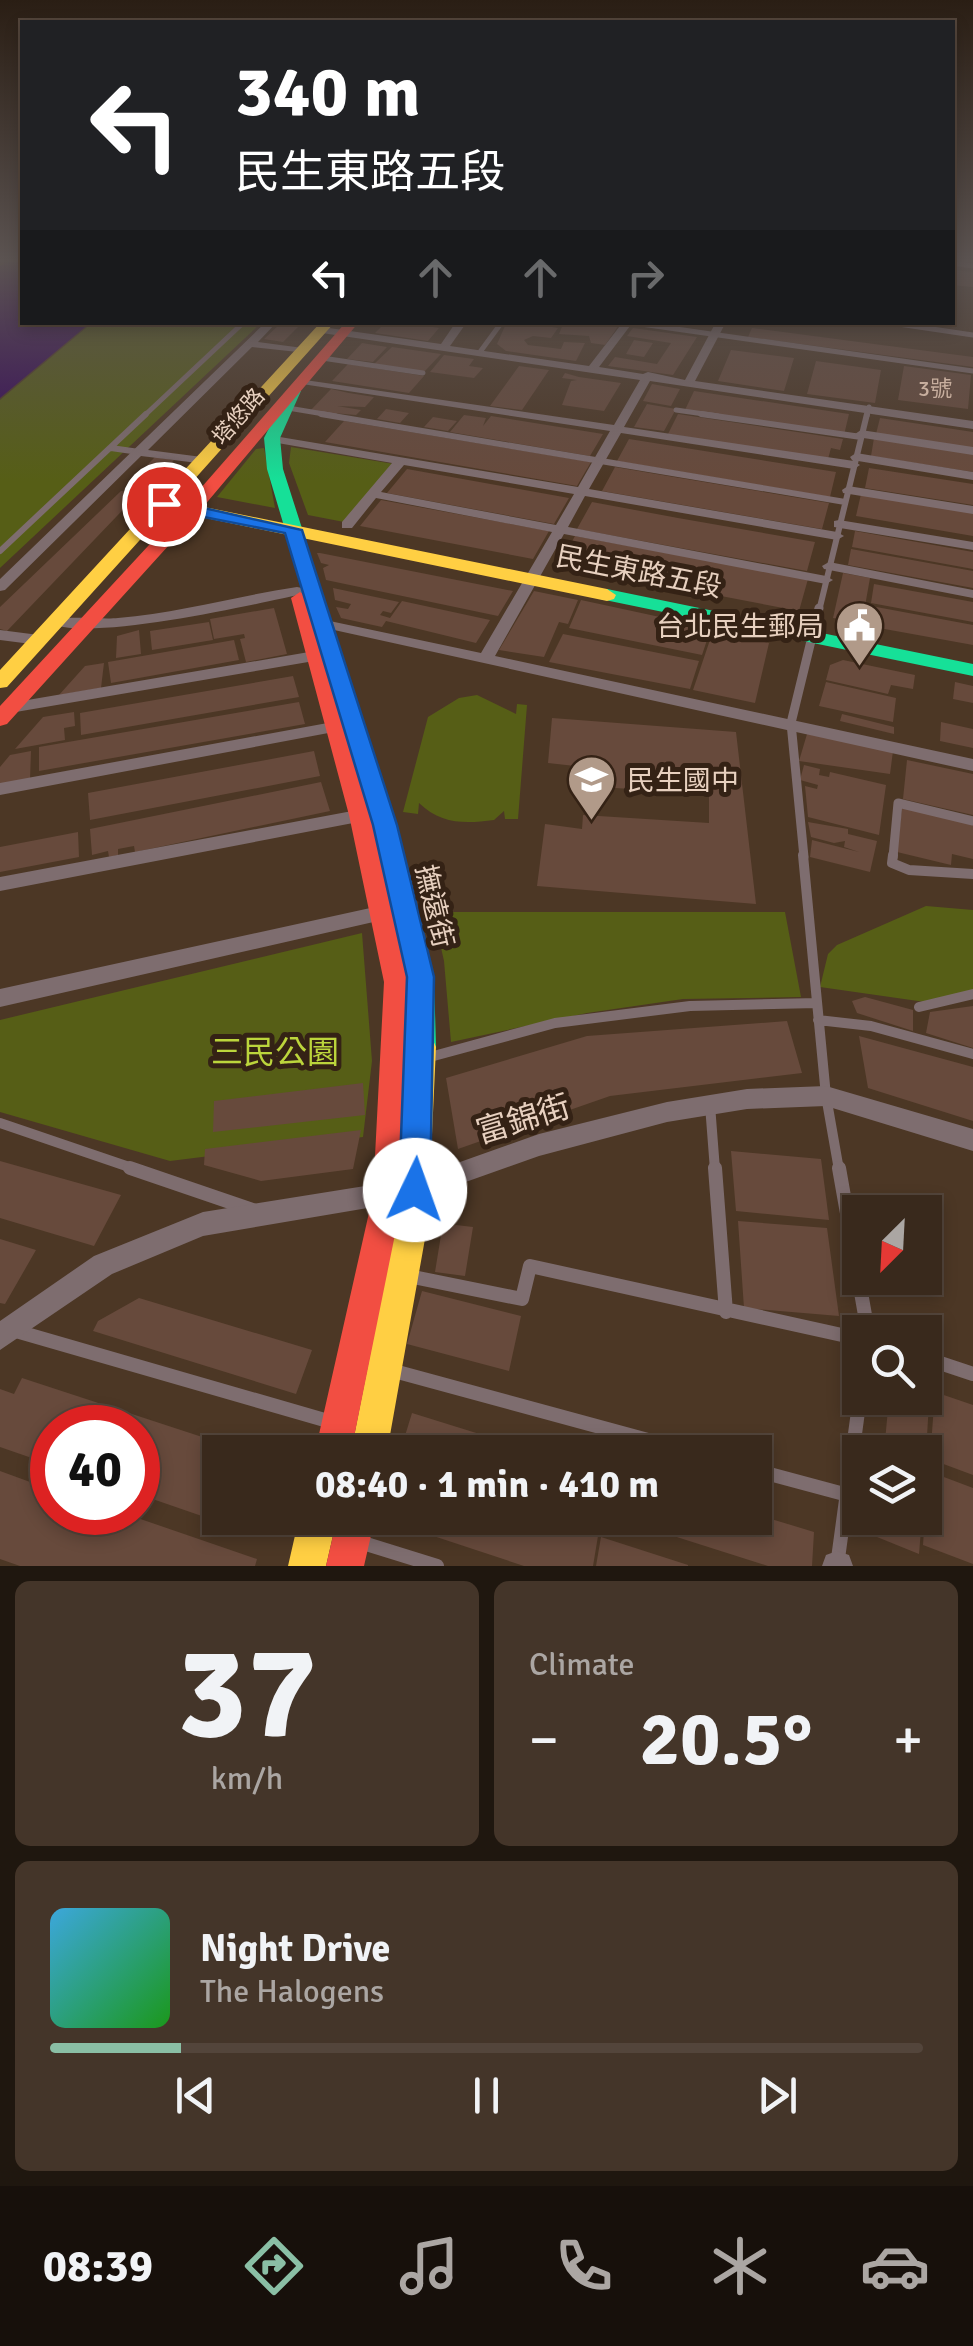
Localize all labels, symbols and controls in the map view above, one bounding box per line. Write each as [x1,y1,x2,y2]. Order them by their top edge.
text: 340 m [235,49,420,135]
icon: left [70,60,200,190]
text: 民生東路五段 [235,145,505,200]
icon: left [303,250,358,305]
icon: ahead [408,250,463,305]
icon: ahead [513,250,568,305]
icon: right [618,250,673,305]
house number: 3號 [918,375,952,402]
street label: 塔悠路 [207,383,270,450]
pin [122,462,207,547]
icon: arrive [137,477,192,532]
street label: 民生東路五段 [553,539,725,605]
public building icon: 台北民生郵局 [833,600,885,668]
place label: 台北民生郵局 [656,610,824,644]
school or university icon: 民生國中 [566,754,618,822]
place label: 民生國中 [627,764,739,798]
street label: 撫遠街 [408,861,460,951]
park label: 三民公園 [211,1033,339,1072]
street label: 富錦街 [472,1087,575,1152]
position arrow [363,1138,467,1242]
north arrow [842,1195,942,1295]
map controls [842,1195,942,1535]
button: search [842,1315,942,1415]
speed limit sign: 40 [30,1405,160,1535]
button: layers [842,1435,942,1535]
text: 08:40 · 1 min · 410 m [315,1461,659,1508]
text: 37 [177,1614,317,1774]
text: Climate [529,1645,635,1684]
text: 20.5° [640,1693,813,1786]
text: − [529,1706,559,1774]
text: + [893,1706,923,1774]
text: km/h [211,1759,283,1798]
text: Night Drive [200,1925,390,1972]
text: The Halogens [200,1972,384,2011]
icon: previous [168,2068,223,2123]
icon: pause [459,2068,514,2123]
icon: next [750,2068,805,2123]
icon: directions [239,2231,309,2301]
icon: music [394,2231,464,2301]
icon: phone [549,2231,619,2301]
icon: climate [705,2231,775,2301]
icon: car [860,2231,930,2301]
text: 08:39 [43,2239,153,2294]

